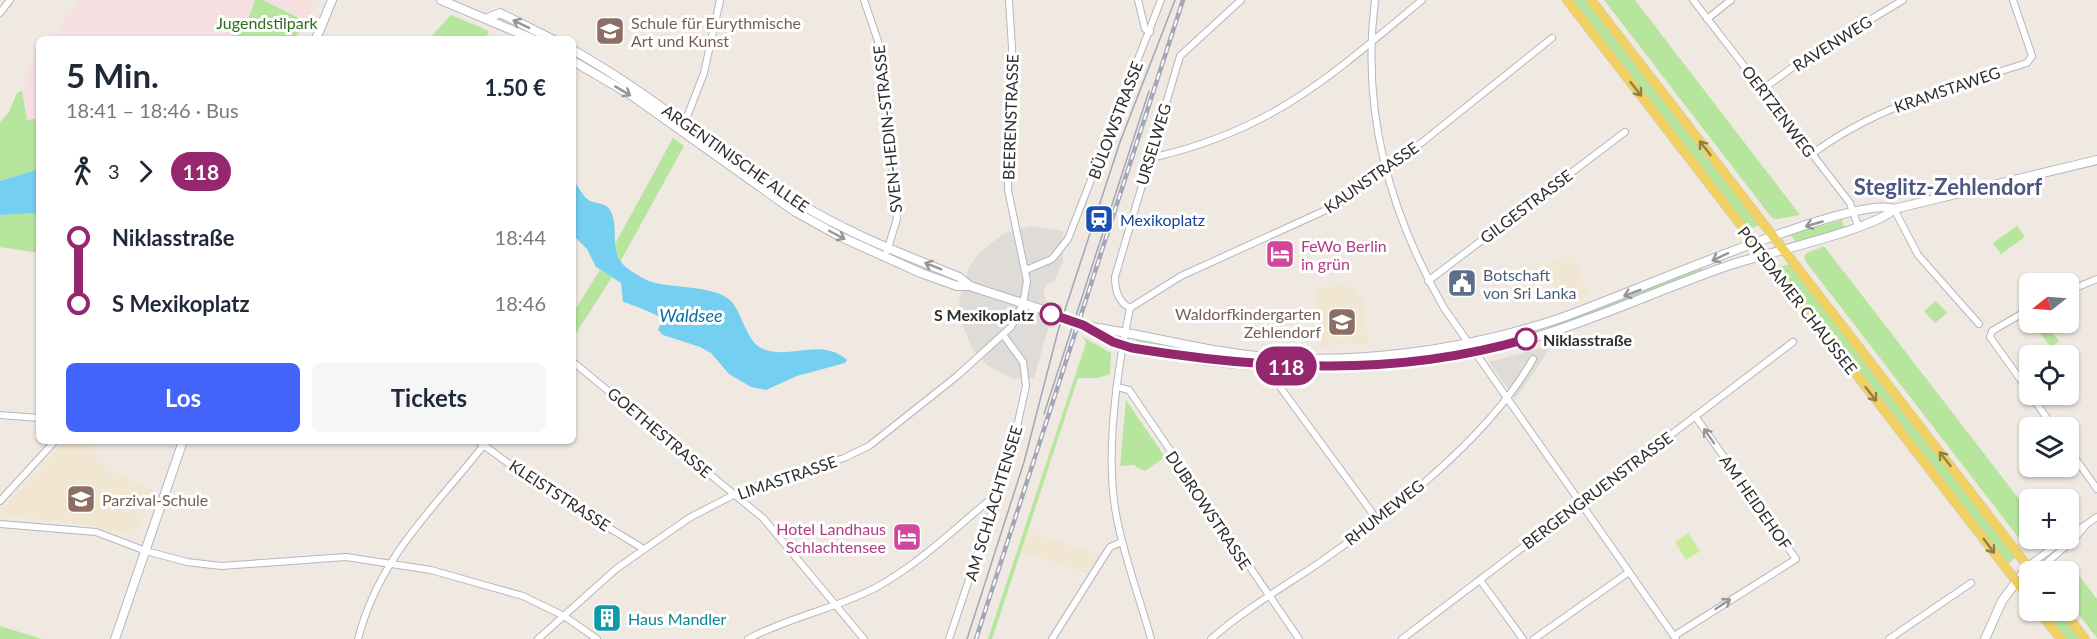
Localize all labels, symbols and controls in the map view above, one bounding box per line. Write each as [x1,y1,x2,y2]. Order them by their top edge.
street label: RAVENWEG [1789,11,1875,75]
park label: Jugendstilpark [216,13,319,32]
place label: Schule für Eurythmische Art und Kunst [631,13,801,50]
school or university icon: Schule für Eurythmische Art und Kunst [594,15,626,47]
one-way arrow [513,17,531,29]
street label: SVEN-HEDIN-STRASSE [869,44,905,214]
street label: BEERENSTRASSE [998,54,1022,180]
text: 5 Min. [66,55,159,95]
street label: BÜLOWSTRASSE [1084,58,1146,182]
street label: OERTZENWEG [1738,62,1820,160]
street label: KRAMSTAWEG [1892,62,2002,116]
text: 1.50 € [484,74,546,101]
one-way arrow [1629,80,1642,96]
one-way arrow [614,85,631,97]
text: 18:41 – 18:46 · Bus [66,98,239,122]
street label: ARGENTINISCHE ALLEE [659,100,813,216]
street label: URSELWEG [1132,101,1174,187]
street label: KAUNSTRASSE [1320,137,1422,217]
one-way arrow [1699,141,1712,157]
icon: walk [66,155,99,188]
icon: forward [129,155,162,188]
text: 3 [108,159,120,183]
text: 118 [183,159,219,184]
street label: GILGESTRASSE [1476,165,1576,247]
district label: Steglitz-Zehlendorf [1854,173,2042,200]
station icon: Mexikoplatz [1083,203,1115,235]
place label: Mexikoplatz [1120,210,1205,229]
one-way arrow [1804,218,1823,230]
street label: POTSDAMER CHAUSSEE [1734,222,1862,378]
text: Niklasstraße [112,224,235,251]
text: 18:44 [495,225,546,249]
one-way arrow [828,229,845,241]
place label: FeWo Berlin in grün [1301,236,1387,273]
hotel icon: FeWo Berlin in grün [1264,238,1296,270]
one-way arrow [1711,252,1729,264]
one-way arrow [924,260,942,271]
place label: Botschaft von Sri Lanka [1483,265,1577,302]
public building icon: Botschaft von Sri Lanka [1446,267,1478,299]
north arrow [2019,273,2079,333]
map controls [2019,273,2079,621]
one-way arrow [1623,288,1642,299]
text: S Mexikoplatz [112,290,250,317]
text: 18:46 [495,291,546,315]
marker: S Mexikoplatz [1040,303,1062,325]
water label: Waldsee [659,304,723,326]
place label: Waldorfkindergarten Zehlendorf [1175,304,1321,341]
place label: S Mexikoplatz [934,305,1034,324]
school or university icon: Waldorfkindergarten Zehlendorf [1326,306,1358,338]
marker: Niklasstraße [1515,328,1537,350]
place label: Niklasstraße [1543,330,1633,349]
button: locate [2019,345,2079,405]
line badge: 118 [1252,346,1320,386]
text: 118 [1268,354,1304,379]
button: Los [66,363,300,432]
button: Tickets [312,363,546,432]
street label: GOETHESTRASSE [604,383,716,481]
one-way arrow [1865,385,1877,401]
button: layers [2019,417,2079,477]
street label: AM SCHLACHTENSEE [960,423,1026,583]
street label: BERGENGRUENSTRASSE [1518,427,1676,553]
one-way arrow [1703,428,1715,444]
street label: DUBROWSTRASSE [1162,447,1256,573]
street label: LIMASTRASSE [735,451,839,503]
street label: AM HEIDEHOF [1716,451,1796,553]
one-way arrow [1939,451,1952,467]
street label: KLEISTSTRASSE [506,455,614,535]
street label: RHUMEWEG [1341,475,1427,549]
school or university icon: Parzival-Schule [65,483,97,515]
button: + [2019,489,2079,549]
place label: Parzival-Schule [102,490,208,509]
place label: Hotel Landhaus Schlachtensee [776,519,886,556]
hotel icon: Hotel Landhaus Schlachtensee [891,521,923,553]
one-way arrow [1982,537,1995,553]
button: − [2019,561,2079,621]
one-way arrow [1715,598,1732,611]
building icon: Haus Mandler [591,602,623,634]
place label: Haus Mandler [628,609,727,628]

